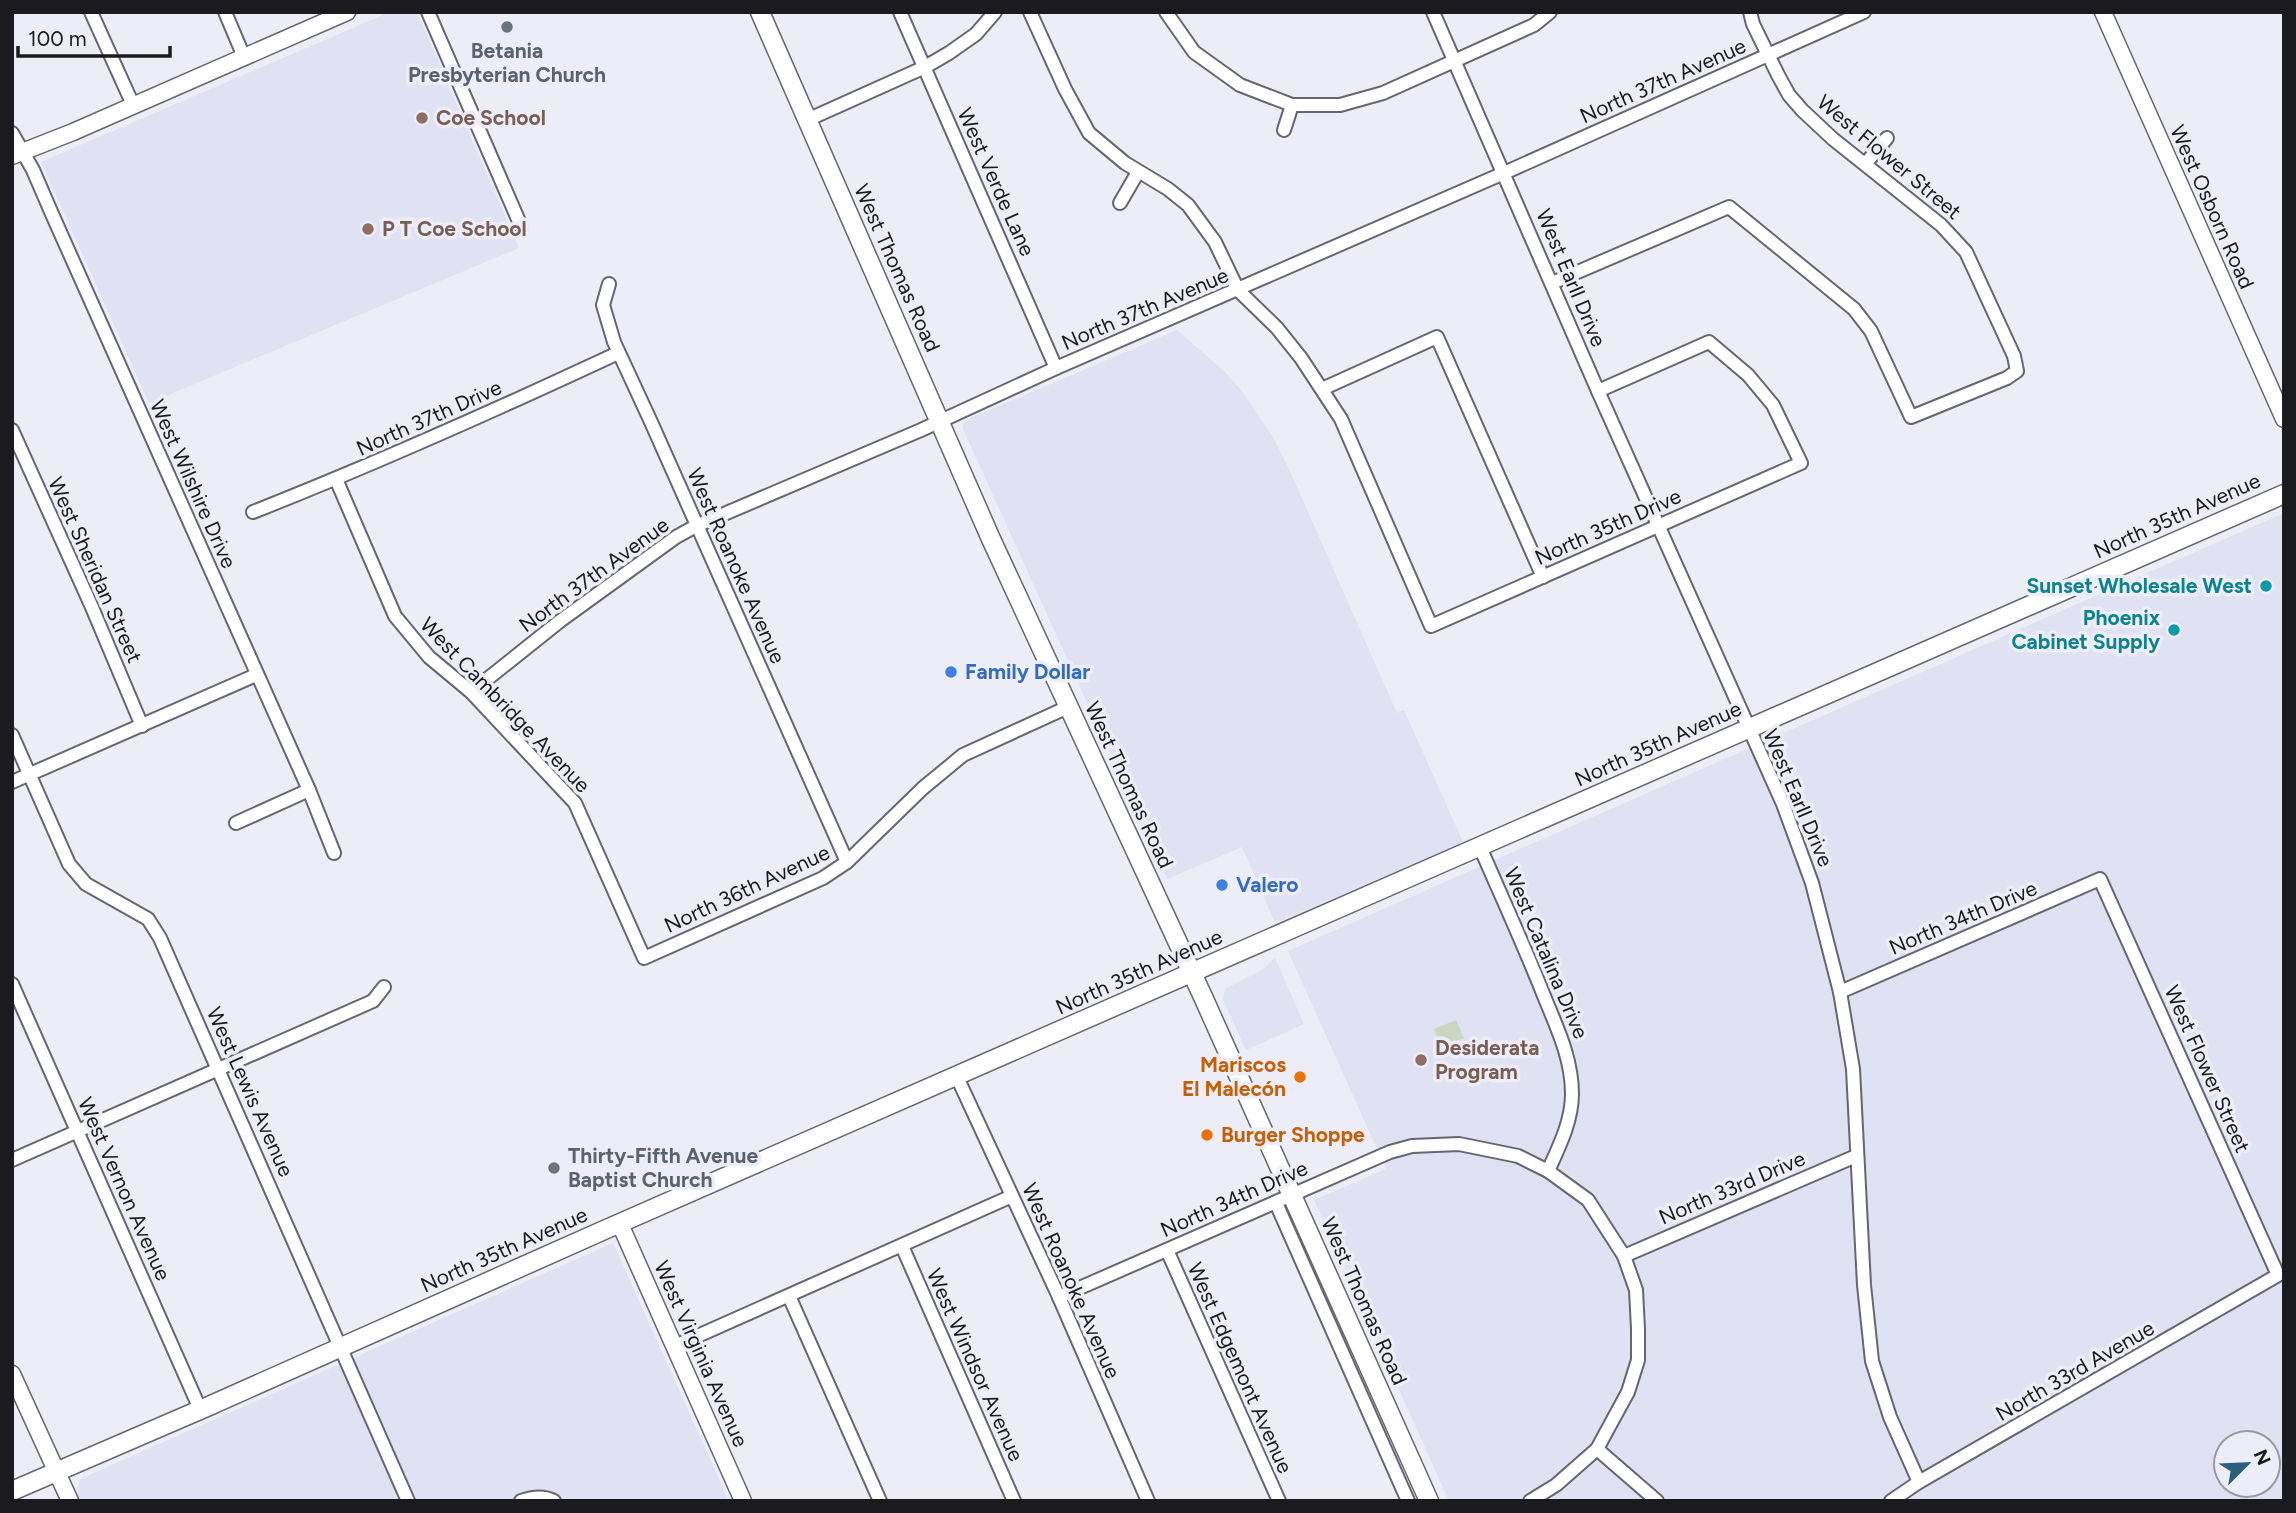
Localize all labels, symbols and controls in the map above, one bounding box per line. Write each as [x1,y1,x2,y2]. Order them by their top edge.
scale bar [18,14,170,58]
marker: Betania Presbyterian Church [499,19,515,35]
text: 100 m [28,26,87,51]
street label: North 37th Avenue [1576,33,1750,128]
place label: Betania Presbyterian Church [408,38,606,87]
street label: West Flower Street [1812,89,1966,224]
street label: West Verde Lane [953,104,1040,260]
place label: Coe School [436,105,546,130]
marker: Coe School [414,110,430,126]
street label: West Osborn Road [2165,121,2260,293]
street label: West Thomas Road [849,180,946,356]
street label: West Earll Drive [1531,205,1612,350]
place label: P T Coe School [382,216,527,241]
marker: P T Coe School [360,221,376,237]
street label: North 37th Avenue [1058,262,1232,355]
street label: North 37th Drive [352,374,505,461]
street label: West Wilshire Drive [145,396,242,572]
street label: West Roanoke Avenue [682,464,791,667]
street label: North 35th Avenue [2090,468,2264,564]
street label: West Sheridan Street [43,473,148,666]
street label: North 35th Drive [1531,483,1685,570]
street label: North 37th Avenue [514,512,673,637]
place label: Sunset Wholesale West [2026,573,2252,598]
marker: Sunset Wholesale West [2258,578,2274,594]
place label: Phoenix Cabinet Supply [2011,605,2161,654]
street label: West Cambridge Avenue [415,612,596,797]
marker: Phoenix Cabinet Supply [2166,622,2182,638]
place label: Family Dollar [965,659,1090,684]
marker: Family Dollar [943,664,959,680]
street label: North 35th Avenue [1571,696,1745,792]
street label: West Thomas Road [1080,697,1179,872]
street label: West Earll Drive [1758,725,1839,870]
street label: North 36th Avenue [660,839,833,938]
street label: West Catalina Drive [1499,863,1594,1042]
place label: Valero [1236,872,1298,897]
street label: North 34th Drive [1885,875,2041,960]
marker: Valero [1214,877,1230,893]
street label: North 35th Avenue [1052,924,1226,1020]
street label: West Flower Street [2159,981,2256,1156]
street label: West Lewis Avenue [202,1003,299,1181]
place label: Desiderata Program [1435,1035,1539,1084]
place label: Mariscos El Malecón [1182,1052,1286,1101]
marker: Desiderata Program [1413,1052,1429,1068]
marker: Mariscos El Malecón [1292,1069,1308,1085]
street label: West Vernon Avenue [73,1093,176,1284]
place label: Burger Shoppe [1221,1122,1365,1147]
marker: Burger Shoppe [1199,1127,1215,1143]
place label: Thirty-Fifth Avenue Baptist Church [568,1143,759,1192]
street label: North 33rd Drive [1655,1145,1809,1230]
street label: North 34th Drive [1156,1155,1311,1242]
marker: Thirty-Fifth Avenue Baptist Church [546,1160,562,1176]
street label: West Roanoke Avenue [1017,1179,1126,1382]
street label: North 35th Avenue [417,1202,591,1298]
street label: West Thomas Road [1316,1213,1413,1389]
street label: West Virginia Avenue [649,1257,754,1451]
street label: West Edgemont Avenue [1183,1259,1298,1477]
street label: West Windsor Avenue [922,1265,1029,1465]
street label: North 33rd Avenue [1991,1315,2158,1426]
north arrow [2212,1429,2282,1499]
text: N [2249,1446,2276,1469]

